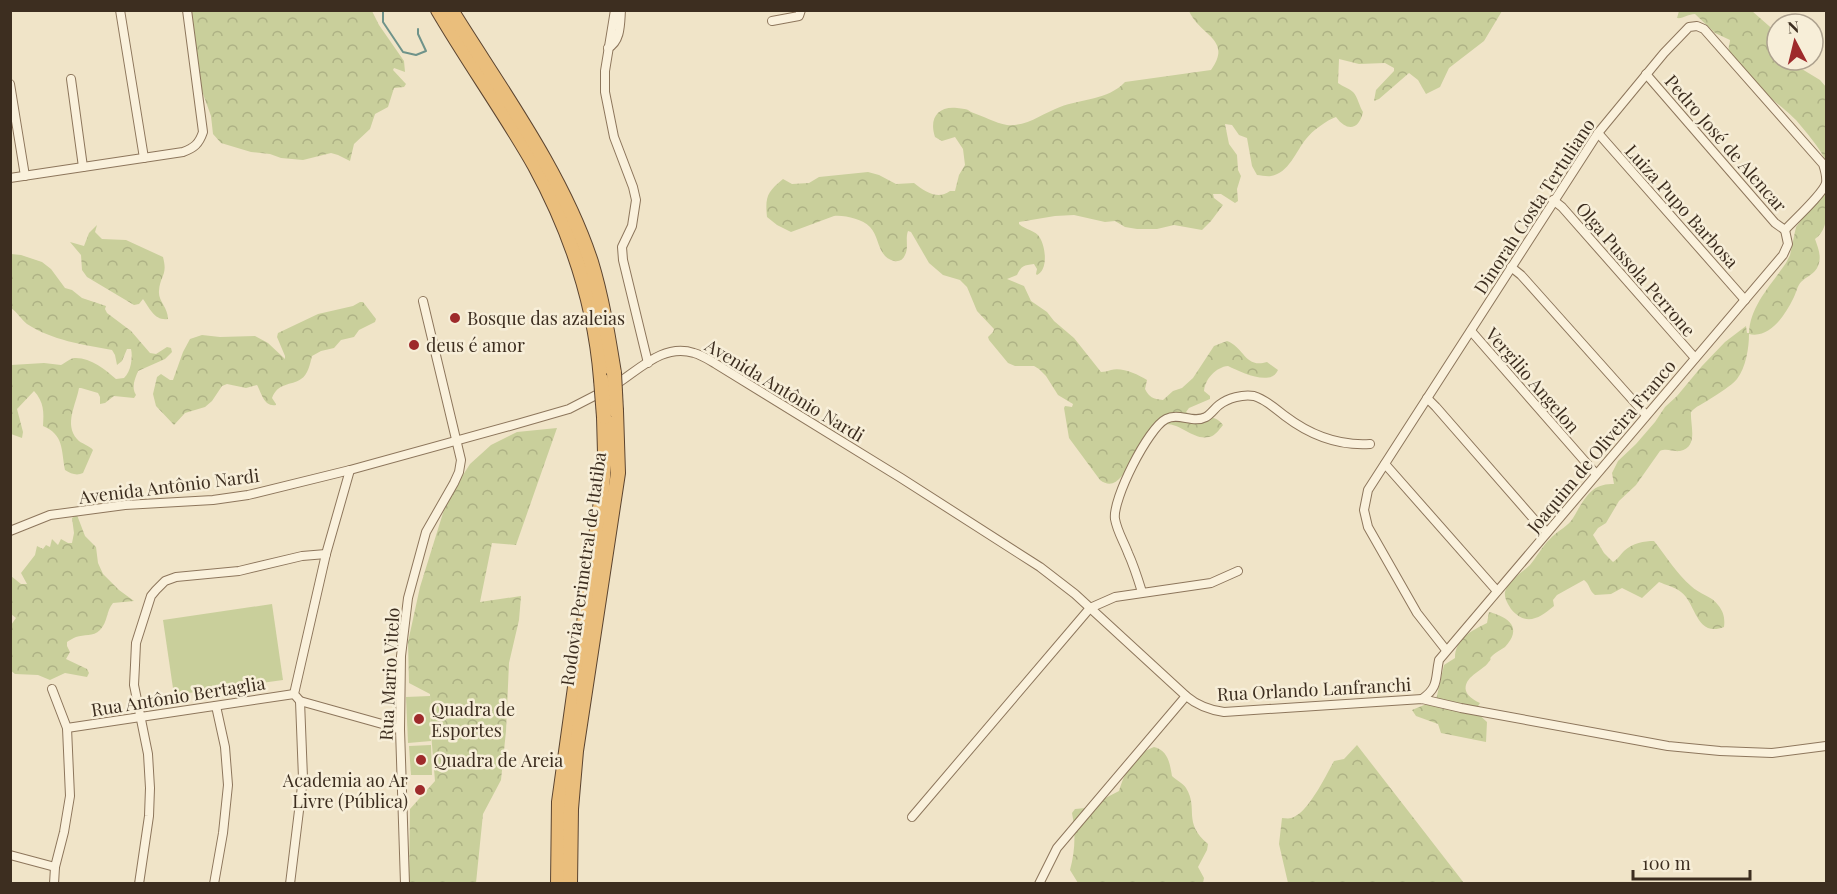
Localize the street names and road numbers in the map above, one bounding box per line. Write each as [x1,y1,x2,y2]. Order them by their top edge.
street label: Pedro José de Alencar [1660,69,1792,217]
street label: Dinorah Costa Tertuliano [1468,113,1600,298]
street label: Luiza Pupo Barbosa [1620,139,1744,273]
street label: Olga Pussola Perrone [1571,197,1701,341]
street label: Vergilio Angelon [1480,321,1586,438]
street label: Avenida Antônio Nardi [700,332,869,447]
street label: Joaquim de Oliveira Franco [1521,354,1681,538]
street label: Rodovia Perimetral de Itatiba [555,450,611,687]
street label: Avenida Antônio Nardi [76,463,261,509]
street label: Rua Mario Vitelo [374,607,404,741]
street label: Rua Antônio Bertaglia [89,670,267,722]
street label: Rua Orlando Lanfranchi [1216,672,1412,706]

